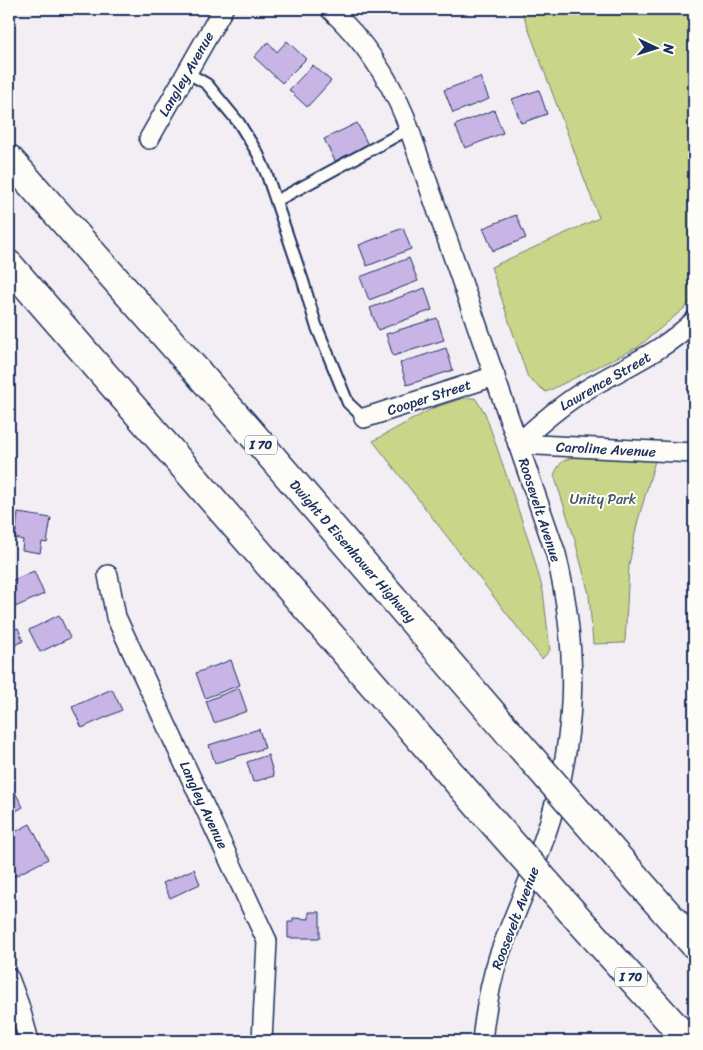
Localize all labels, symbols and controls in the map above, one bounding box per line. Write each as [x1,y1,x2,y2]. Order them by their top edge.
north arrow [630,22,680,72]
street label: Langley Avenue [152,27,221,122]
text: N [656,42,681,55]
street label: Lawrence Street [555,345,656,418]
street label: Cooper Street [384,372,474,423]
street label: Caroline Avenue [555,434,657,465]
road number: I 70 [245,436,277,454]
street label: Roosevelt Avenue [511,455,568,566]
street label: Dwight D Eisenhower Highway [283,474,423,629]
park label: Unity Park [570,487,637,512]
street label: Langley Avenue [172,757,235,854]
street label: Roosevelt Avenue [484,863,547,973]
road number: I 70 [615,968,647,986]

